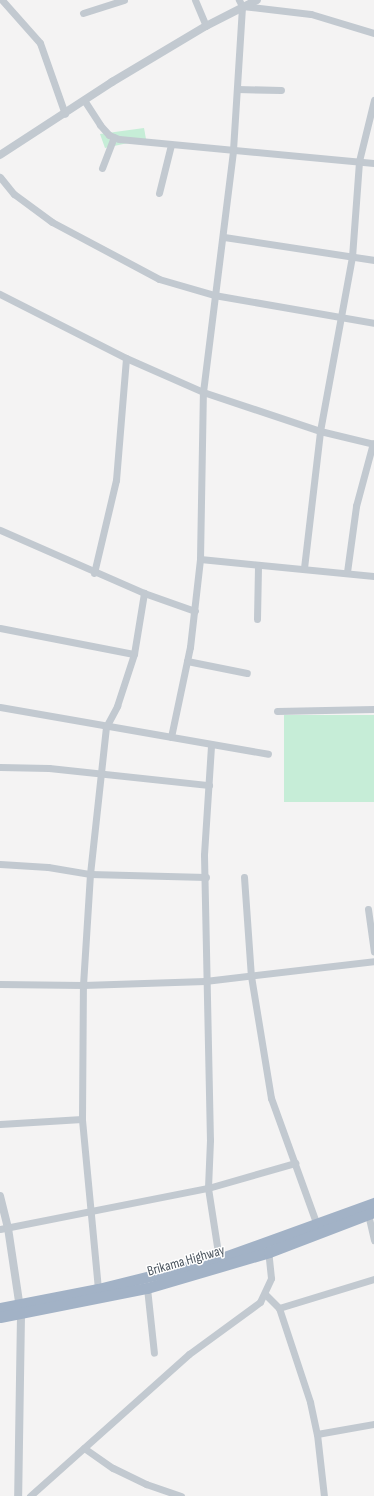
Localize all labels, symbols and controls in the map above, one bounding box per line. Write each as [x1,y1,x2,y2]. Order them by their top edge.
street label: Brikama Highway [145,1242,227,1280]

